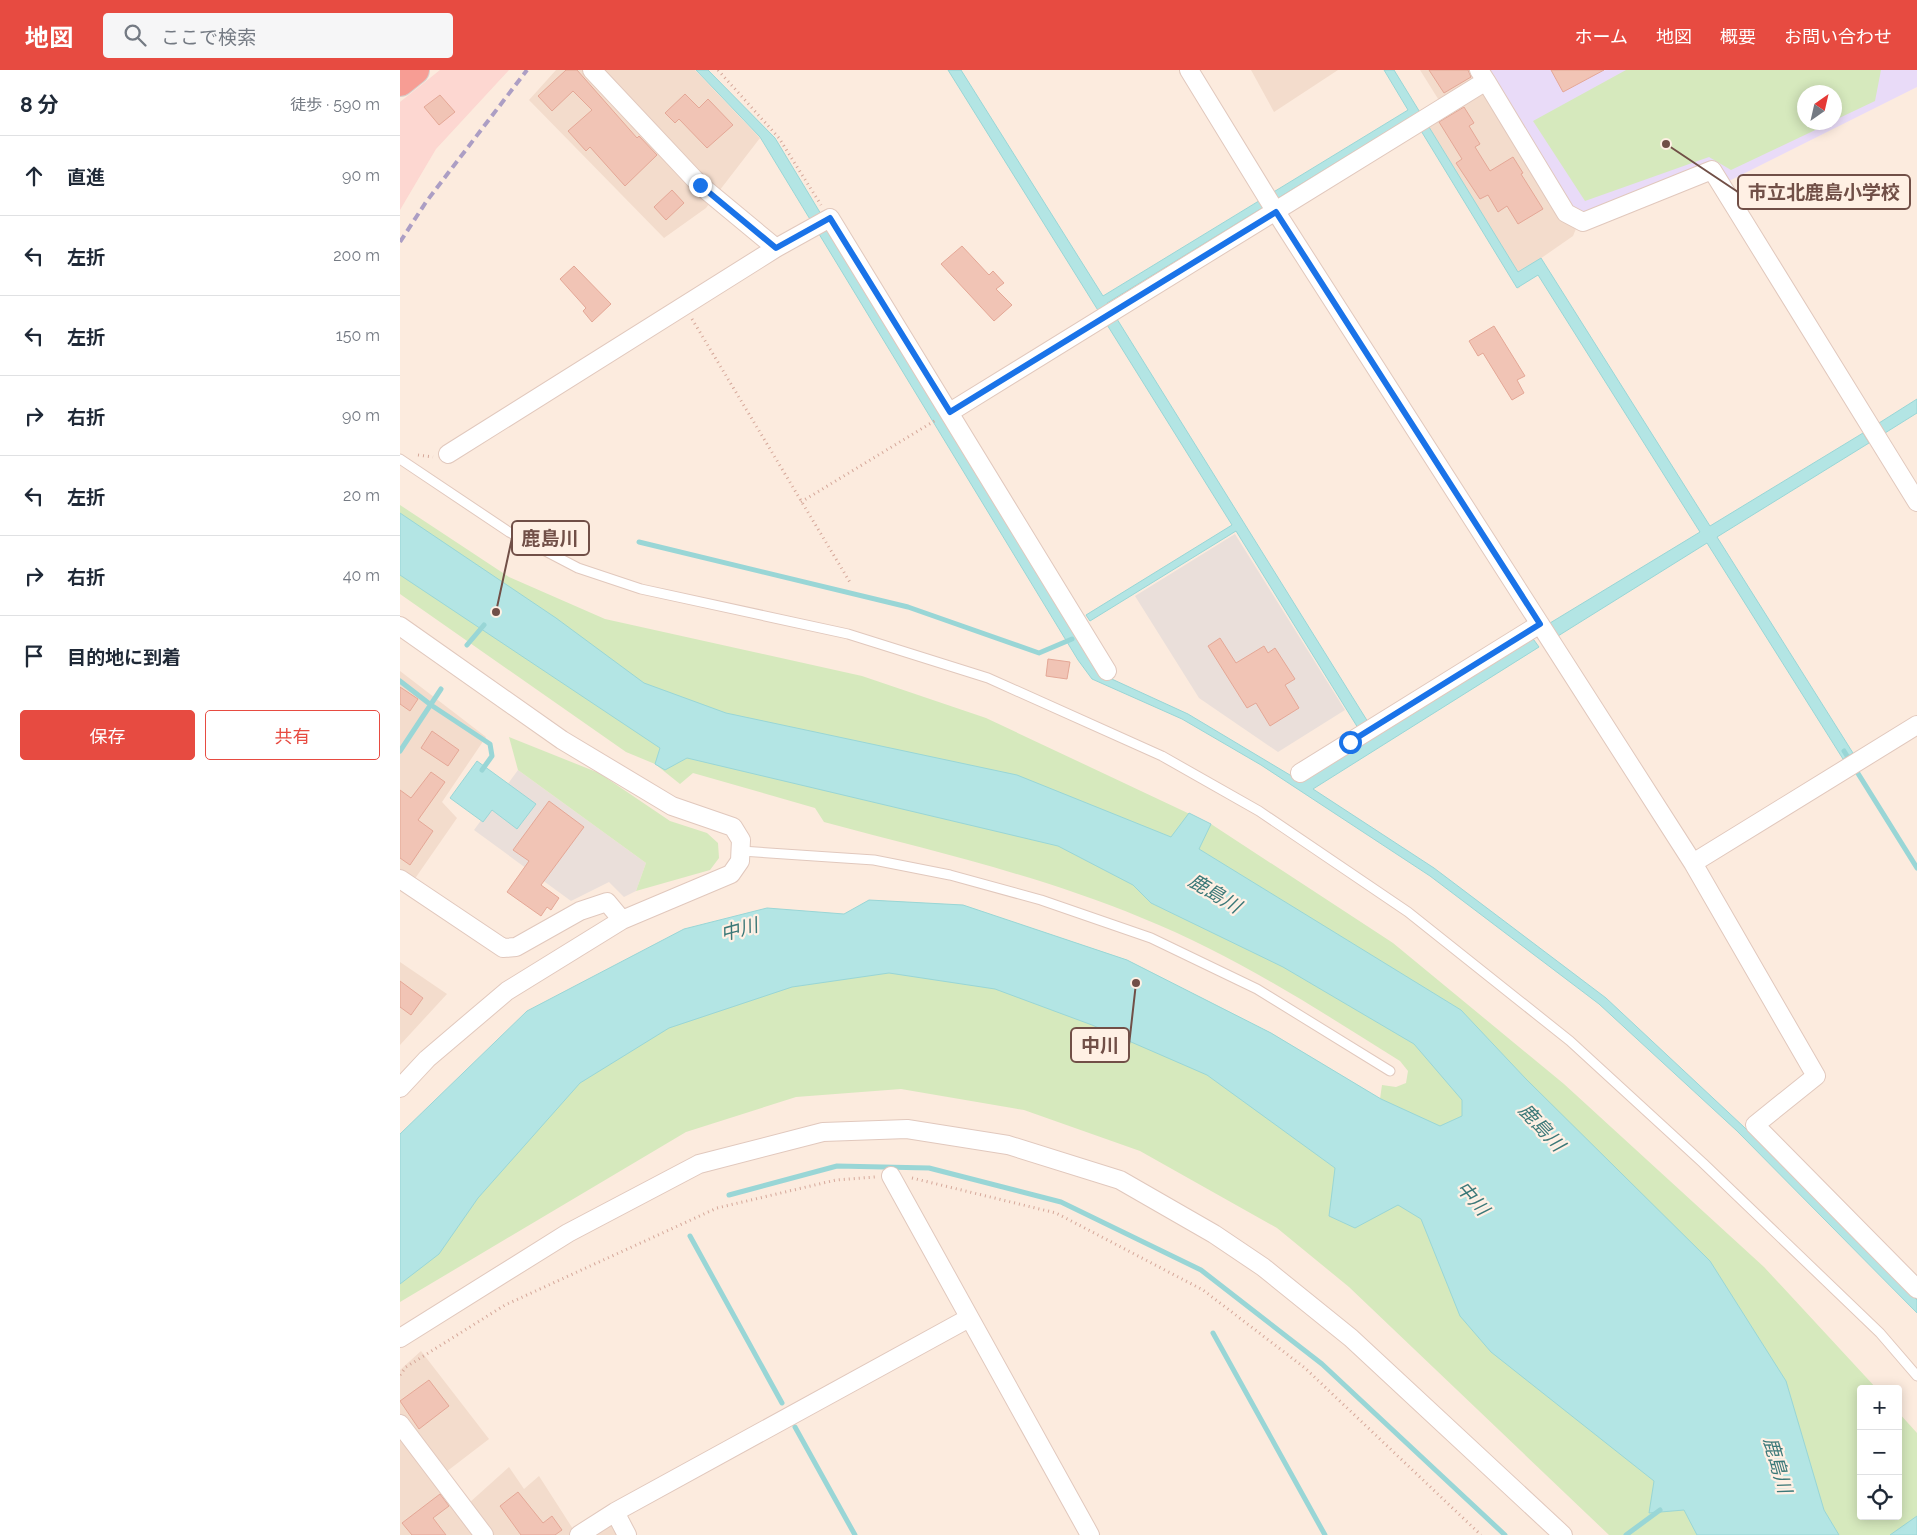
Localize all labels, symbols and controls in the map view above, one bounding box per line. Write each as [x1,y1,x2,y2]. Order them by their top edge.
search box [103,13,453,58]
icon: search [121,21,149,49]
text: 地図 [25,23,73,52]
text: ここで検索 [161,26,256,48]
text: ホーム [1575,26,1628,47]
text: 地図 [1656,26,1692,47]
text: 概要 [1720,26,1756,47]
text: お問い合わせ [1784,26,1892,47]
north arrow [1797,85,1842,130]
text: 8 分 [20,92,59,117]
text: 徒歩 · 590 m [290,95,380,114]
icon: ahead [20,162,48,190]
text: 直進 [67,166,105,188]
text: 90 m [342,166,380,185]
route end [689,174,712,197]
callout: 市立北鹿島小学校 [1738,175,1910,209]
text: 市立北鹿島小学校 [1748,181,1900,203]
icon: left [20,242,48,270]
text: 左折 [67,246,105,268]
text: 200 m [333,246,380,265]
icon: left [20,322,48,350]
text: 左折 [67,326,105,348]
text: 150 m [336,326,380,345]
icon: right [20,402,48,430]
text: 右折 [67,406,105,428]
text: 90 m [342,406,380,425]
icon: left [20,482,48,510]
text: 左折 [67,486,105,508]
text: 20 m [343,486,380,505]
callout: 鹿島川 [512,521,589,555]
text: 鹿島川 [521,527,579,549]
icon: right [20,562,48,590]
text: 右折 [67,566,105,588]
text: 40 m [343,566,380,585]
icon: arrive [20,642,48,670]
text: 目的地に到着 [67,646,181,668]
button: 保存 [20,710,195,760]
button: 共有 [205,710,380,760]
route start [1339,731,1362,754]
water label: 鹿島川 [1185,869,1247,918]
water label: 中川 [718,913,762,945]
callout: 中川 [1071,1028,1129,1062]
text: 中川 [1081,1034,1119,1056]
water label: 鹿島川 [1515,1099,1571,1157]
water label: 中川 [1452,1176,1495,1221]
map controls [1857,1385,1902,1520]
button: + [1857,1385,1902,1430]
button: − [1857,1430,1902,1475]
water label: 鹿島川 [1760,1435,1797,1497]
button: locate [1857,1475,1902,1520]

